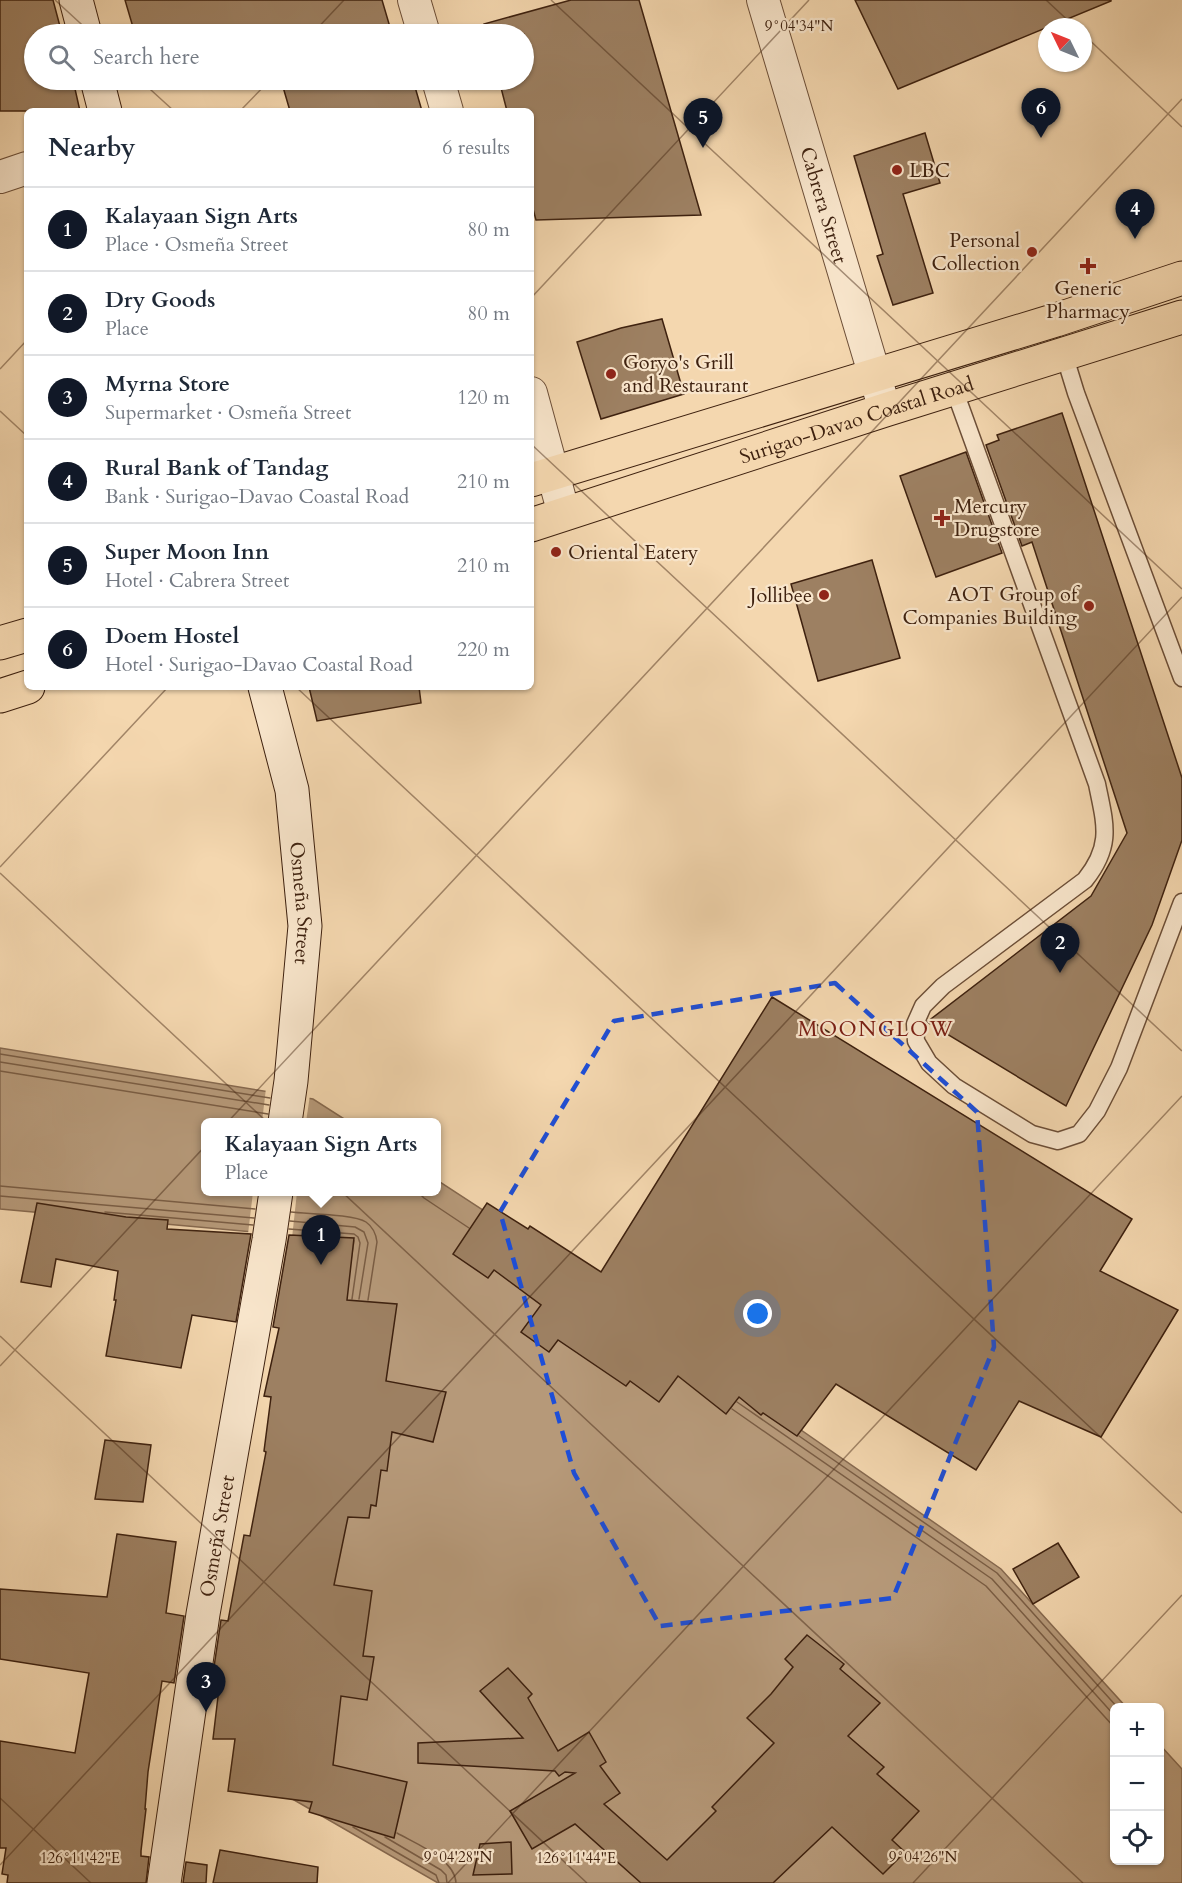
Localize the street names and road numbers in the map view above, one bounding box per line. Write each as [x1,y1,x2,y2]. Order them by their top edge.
street label: Cabrera Street [793,144,854,268]
street label: Surigao-Davao Coastal Road [736,370,977,470]
street label: Osmeña Street [283,840,318,966]
street label: Osmeña Street [193,1472,241,1599]

